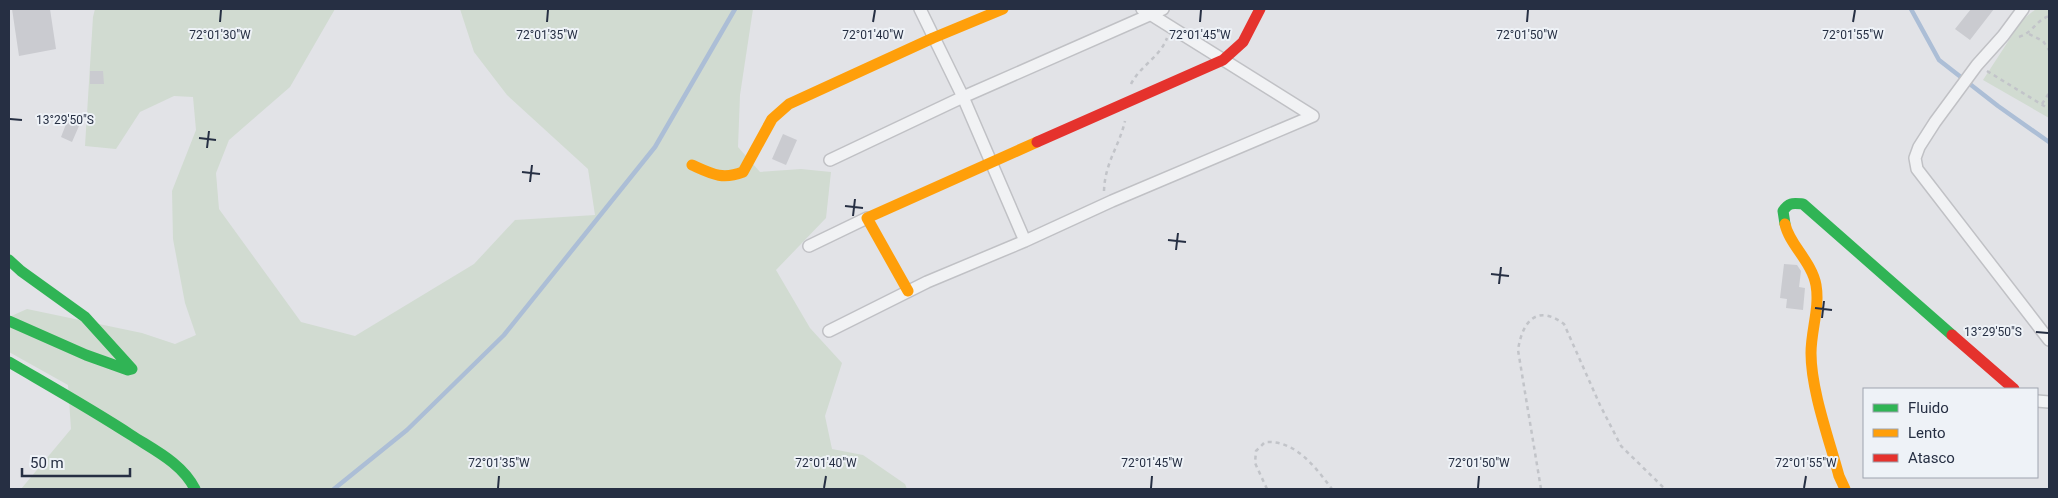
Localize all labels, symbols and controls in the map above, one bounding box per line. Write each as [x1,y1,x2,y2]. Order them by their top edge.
text: 72°01'30"W [189,28,251,42]
text: 72°01'35"W [516,28,578,42]
text: 72°01'40"W [842,28,904,42]
text: 72°01'45"W [1169,28,1231,42]
text: 72°01'50"W [1496,28,1558,42]
text: 72°01'55"W [1822,28,1884,42]
text: 13°29'50"S [36,113,94,127]
text: 13°29'50"S [1964,325,2022,339]
legend [1863,388,2038,478]
text: Fluido [1908,399,1949,417]
text: Lento [1908,424,1946,442]
scale bar [22,446,130,478]
text: Atasco [1908,449,1955,467]
text: 50 m [30,454,64,472]
text: 72°01'35"W [468,456,530,470]
text: 72°01'40"W [795,456,857,470]
text: 72°01'45"W [1121,456,1183,470]
text: 72°01'50"W [1448,456,1510,470]
text: 72°01'55"W [1775,456,1837,470]

